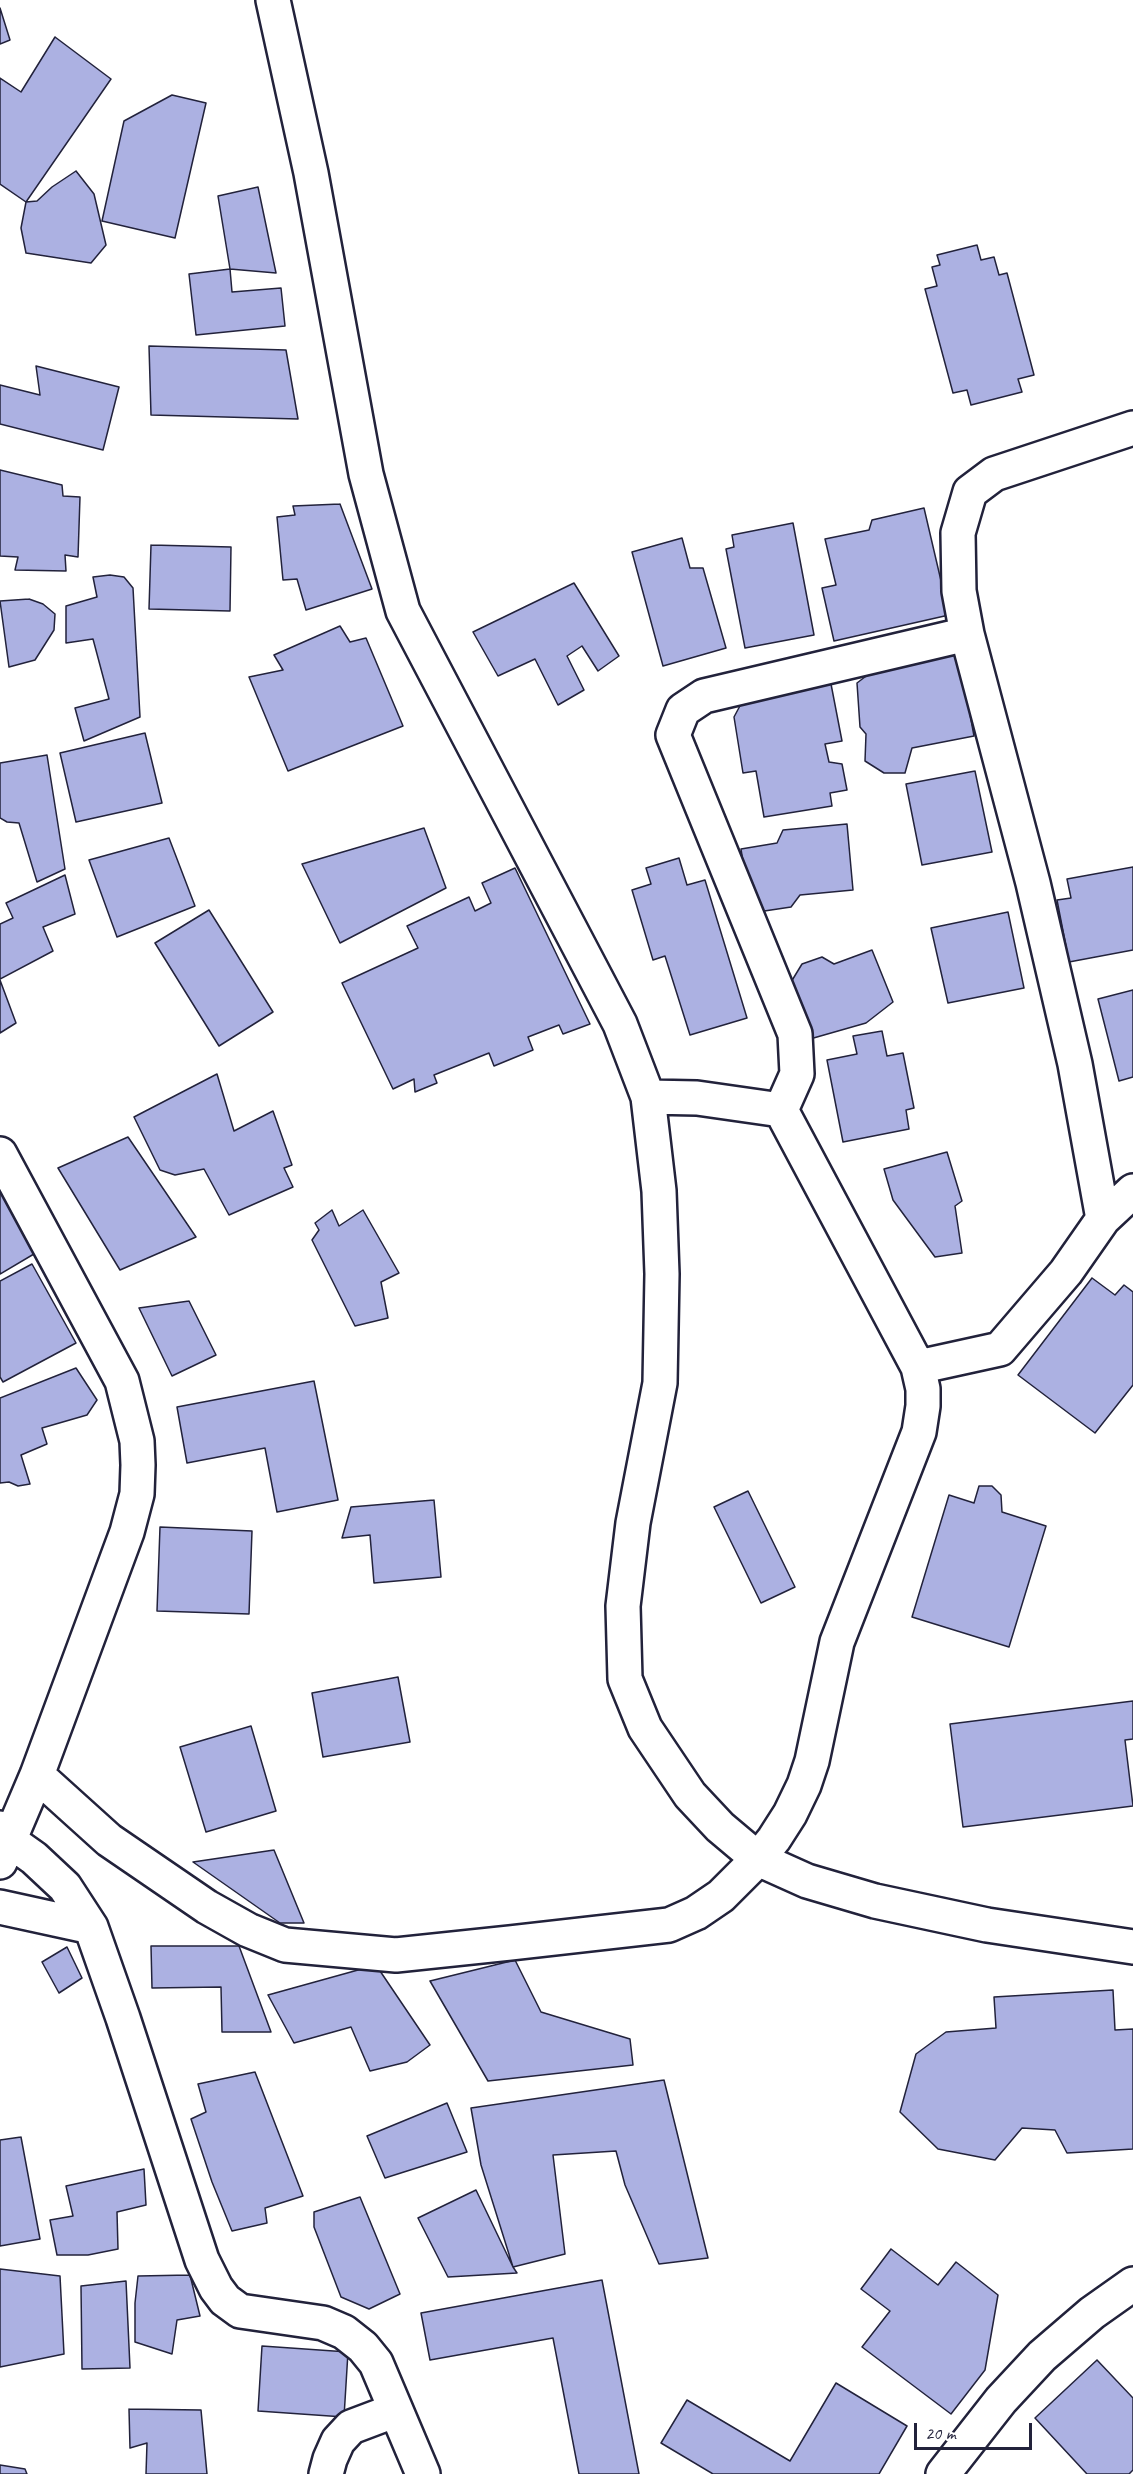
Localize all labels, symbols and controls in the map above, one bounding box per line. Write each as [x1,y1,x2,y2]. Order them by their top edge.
scale bar [917,2411,1036,2449]
text: 20 m [925,2422,956,2444]

